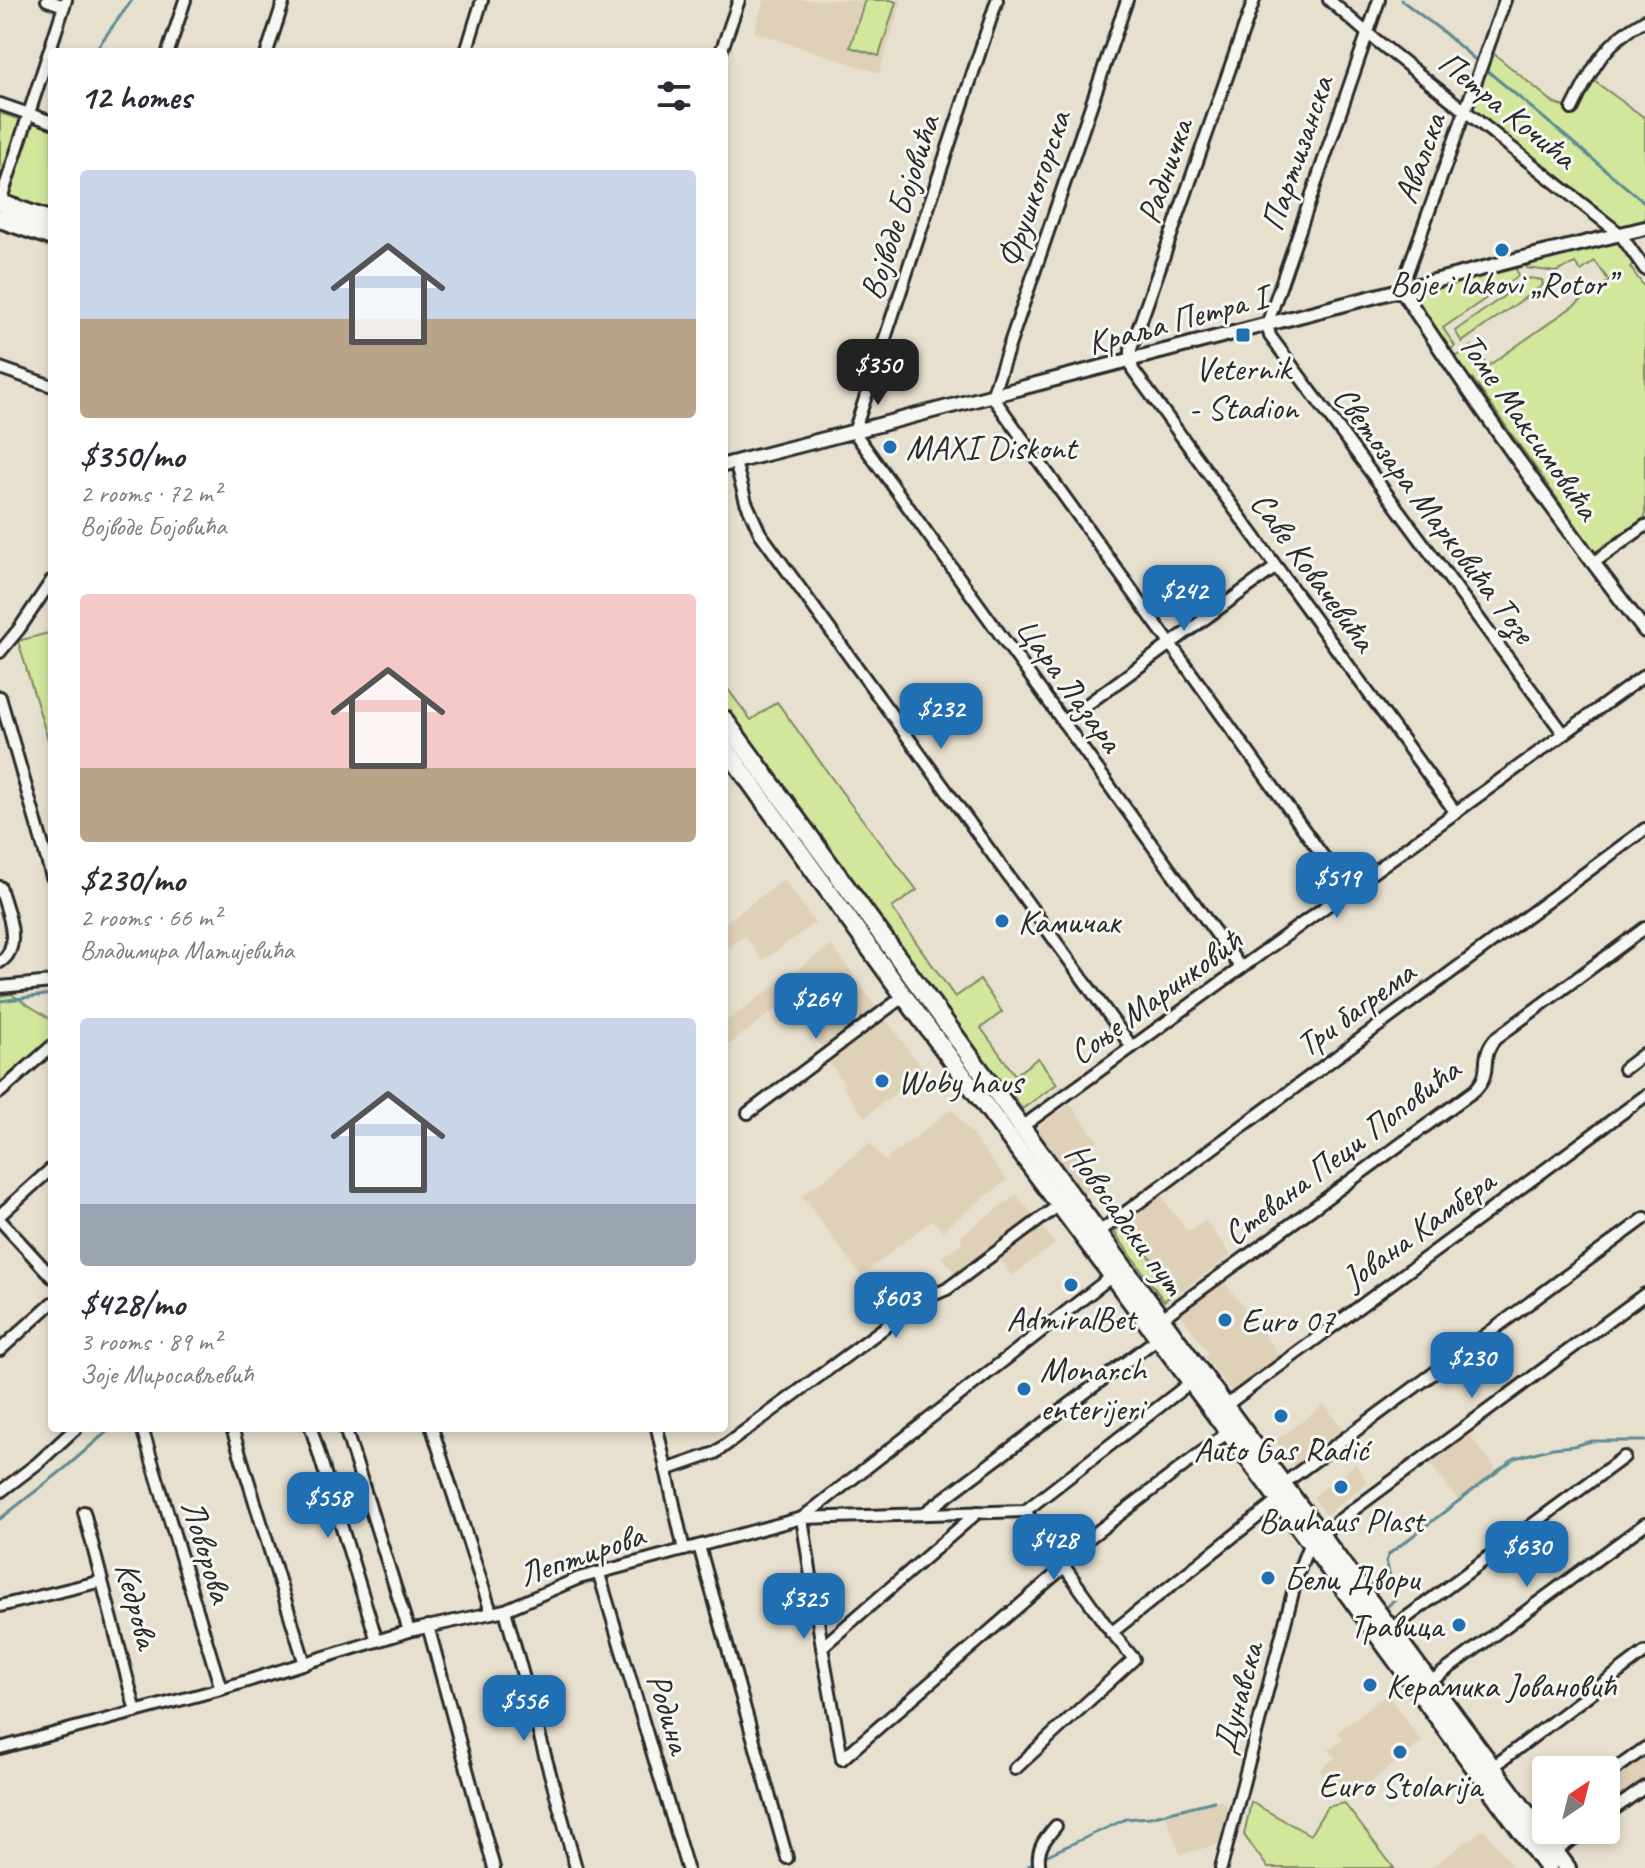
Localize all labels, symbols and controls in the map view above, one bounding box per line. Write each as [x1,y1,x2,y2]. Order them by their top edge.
street label: Петра Кочића [1430,41,1587,179]
street label: Партизанска [1250,68,1344,236]
icon: filters [652,74,696,118]
text: 12 homes [80,75,191,118]
street label: Фрушкогорска [987,103,1081,273]
street label: Авалска [1384,105,1456,209]
street label: Војводе Бојовића [849,108,950,305]
street label: Радничка [1127,110,1203,229]
icon: home [316,222,460,366]
marker: Boje i lakovi „Rotor” [1493,241,1511,259]
place label: Boje i lakovi „Rotor” [1390,262,1622,305]
street label: Краља Петра I [1083,273,1279,364]
street label: Томе Максимовића [1449,325,1611,530]
marker: Veternik - Stadion [1234,326,1252,344]
pin: $350 [831,339,925,407]
place label: Veternik - Stadion [1188,347,1300,429]
text: $350 [855,348,901,381]
street label: Светозара Марковића Тозе [1324,377,1547,653]
place label: MAXI Diskont [906,426,1080,469]
text: $350/mo [80,434,184,477]
marker: MAXI Diskont [881,438,899,456]
text: 2 rooms · 72 m² [80,477,221,510]
street label: Саве Ковачевића [1241,483,1387,661]
text: Војводе Бојовића [80,510,226,543]
pin: $242 [1137,565,1231,633]
text: $242 [1161,574,1207,607]
street label: Цара Лазара [1006,608,1134,762]
icon: home [316,646,460,790]
pin: $232 [894,683,988,751]
text: $232 [918,692,964,725]
pin: $519 [1290,852,1384,920]
text: $230/mo [80,858,185,901]
text: $519 [1314,861,1360,894]
place label: Камичак [1018,900,1123,943]
text: 2 rooms · 66 m² [80,901,221,934]
marker: Камичак [993,912,1011,930]
street label: Соње Маринковић [1060,918,1251,1074]
text: Владимира Матијевића [80,934,294,967]
street label: Три багрема [1287,950,1425,1066]
pin: $264 [769,973,863,1041]
text: $264 [792,982,840,1015]
street label: Стевана Пеци Поповића [1214,1047,1470,1255]
place label: Woby haus [898,1060,1026,1103]
icon: home [316,1070,460,1214]
marker: Woby haus [873,1072,891,1090]
street label: Новосадски пут [1056,1134,1197,1305]
street label: Јована Камбера [1332,1158,1505,1300]
pin: $603 [849,1272,943,1340]
marker: AdmiralBet [1062,1276,1080,1294]
text: $603 [872,1281,920,1314]
text: $428/mo [80,1282,185,1325]
place label: AdmiralBet [1006,1297,1139,1340]
place label: Euro 07 [1241,1299,1336,1342]
marker: Euro 07 [1216,1311,1234,1329]
text: 3 rooms · 89 m² [80,1325,221,1358]
pin: $230 [1425,1332,1519,1400]
text: $230 [1449,1341,1495,1374]
place label: Monarch enterijeri [1040,1348,1148,1430]
text: Зоје Миросављевић [80,1358,253,1391]
marker: Monarch enterijeri [1015,1380,1033,1398]
marker: Auto Gas Radić [1272,1407,1290,1425]
place label: Auto Gas Radić [1194,1428,1373,1471]
pin: $558 [281,1472,375,1540]
marker: Bauhaus Plast [1332,1478,1350,1496]
text: $558 [305,1481,351,1514]
street label: Ловорова [172,1495,244,1610]
place label: Bauhaus Plast [1258,1499,1427,1542]
street label: Лептирова [513,1512,652,1596]
pin: $428 [1007,1514,1101,1582]
pin: $630 [1480,1521,1574,1589]
text: $428 [1031,1523,1077,1556]
text: $630 [1503,1530,1551,1563]
street label: Кедрова [105,1557,170,1656]
place label: Бели Двори [1284,1557,1422,1600]
marker: Бели Двори [1259,1569,1277,1587]
pin: $325 [757,1573,851,1641]
text: $325 [781,1582,827,1615]
place label: Травица [1350,1604,1446,1647]
marker: Травица [1450,1616,1468,1634]
street label: Дунавска [1202,1635,1274,1758]
place label: Керамика Јовановић [1386,1664,1617,1707]
street label: Родина [637,1668,703,1761]
pin: $556 [477,1675,571,1743]
marker: Керамика Јовановић [1361,1676,1379,1694]
text: $556 [501,1684,547,1717]
marker: Euro Stolarija [1391,1743,1409,1761]
north arrow [1532,1756,1620,1844]
map controls [1532,1756,1620,1844]
place label: Euro Stolarija [1319,1764,1485,1807]

